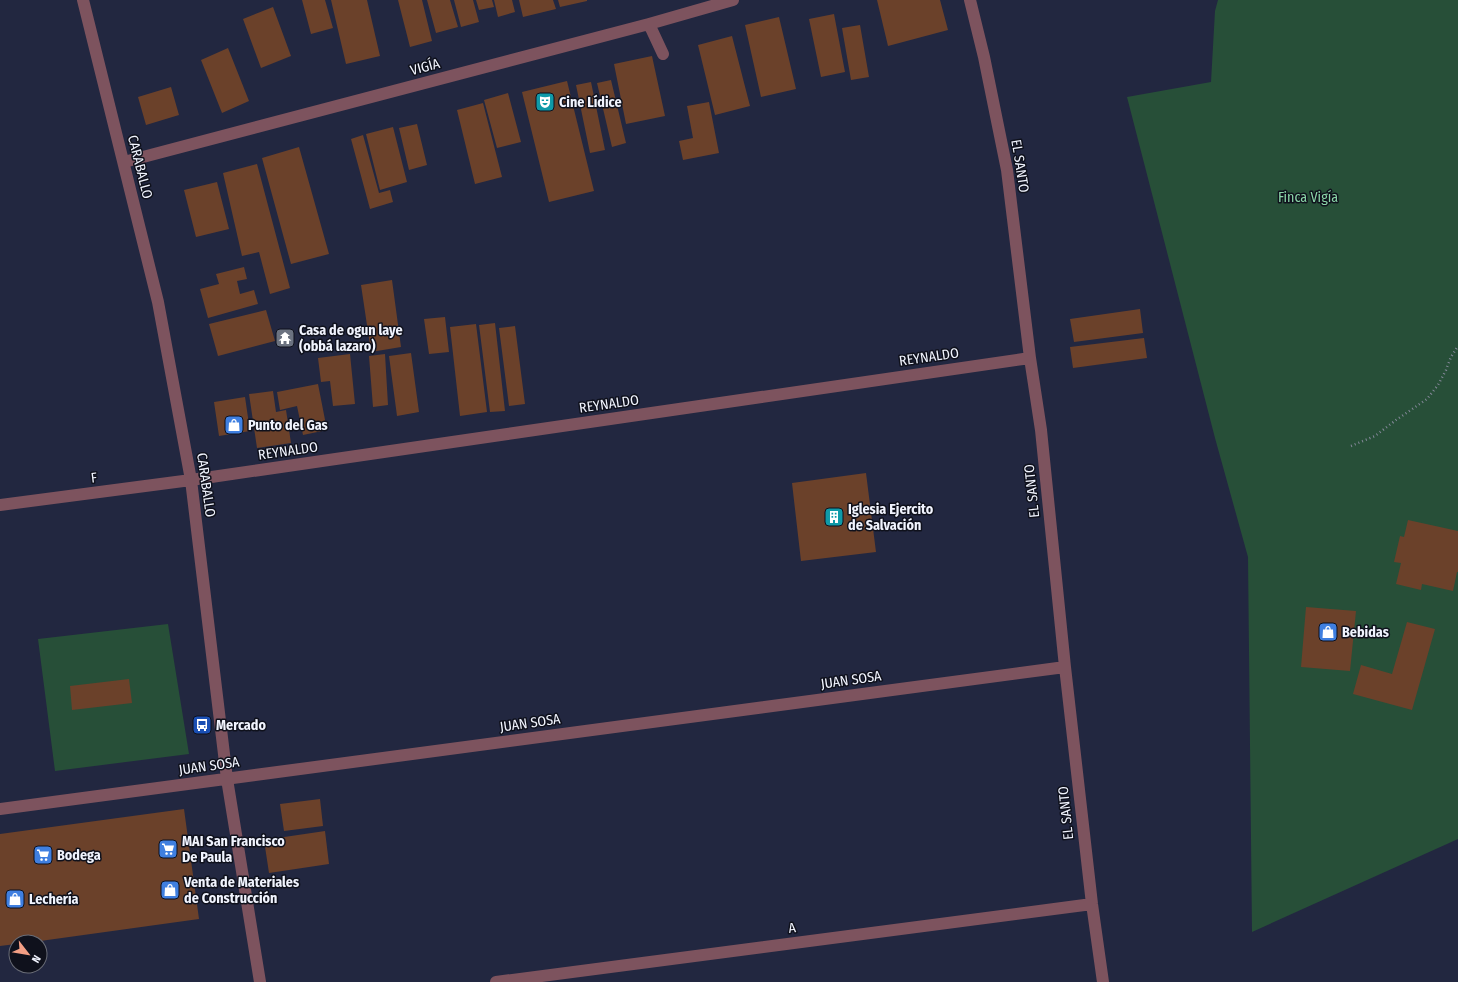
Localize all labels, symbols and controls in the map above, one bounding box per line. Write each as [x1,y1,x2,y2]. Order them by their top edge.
street label: VIGÍA [408,54,442,79]
theatre icon: Cine Lídice [534,91,556,113]
place label: Cine Lídice [559,94,621,111]
street label: CARABALLO [124,133,156,201]
street label: EL SANTO [1007,138,1033,194]
park label: Finca Vigía [1278,189,1338,206]
place label: Casa de ogun laye (obbá lazaro) [299,322,403,355]
temple icon: Casa de ogun laye (obbá lazaro) [274,327,296,349]
street label: REYNALDO [898,344,960,370]
street label: REYNALDO [578,391,640,417]
shop icon: Punto del Gas [223,414,245,436]
place label: Punto del Gas [248,417,328,434]
street label: REYNALDO [257,438,319,464]
street label: CARABALLO [193,452,219,519]
street label: EL SANTO [1021,463,1043,519]
street label: F [90,469,98,487]
place label: Iglesia Ejercito de Salvación [848,501,934,534]
building icon: Iglesia Ejercito de Salvación [823,506,845,528]
shop icon: Bebidas [1317,621,1339,643]
place label: Bebidas [1342,624,1389,641]
street label: JUAN SOSA [820,667,883,693]
street label: JUAN SOSA [499,710,562,736]
bus stop icon: Mercado [191,714,213,736]
place label: Mercado [216,717,266,734]
street label: JUAN SOSA [178,753,241,779]
street label: EL SANTO [1055,785,1077,841]
place label: MAI San Francisco De Paula [182,833,285,866]
supermarket icon: MAI San Francisco De Paula [157,838,179,860]
supermarket icon: Bodega [32,844,54,866]
place label: Bodega [57,847,101,864]
place label: Venta de Materiales de Construcción [183,874,299,907]
shop icon: Venta de Materiales de Construcción [159,879,181,901]
shop icon: Lechería [4,888,26,910]
place label: Lechería [29,891,79,908]
street label: A [787,919,797,937]
north arrow [8,934,48,974]
text: N [29,953,43,965]

